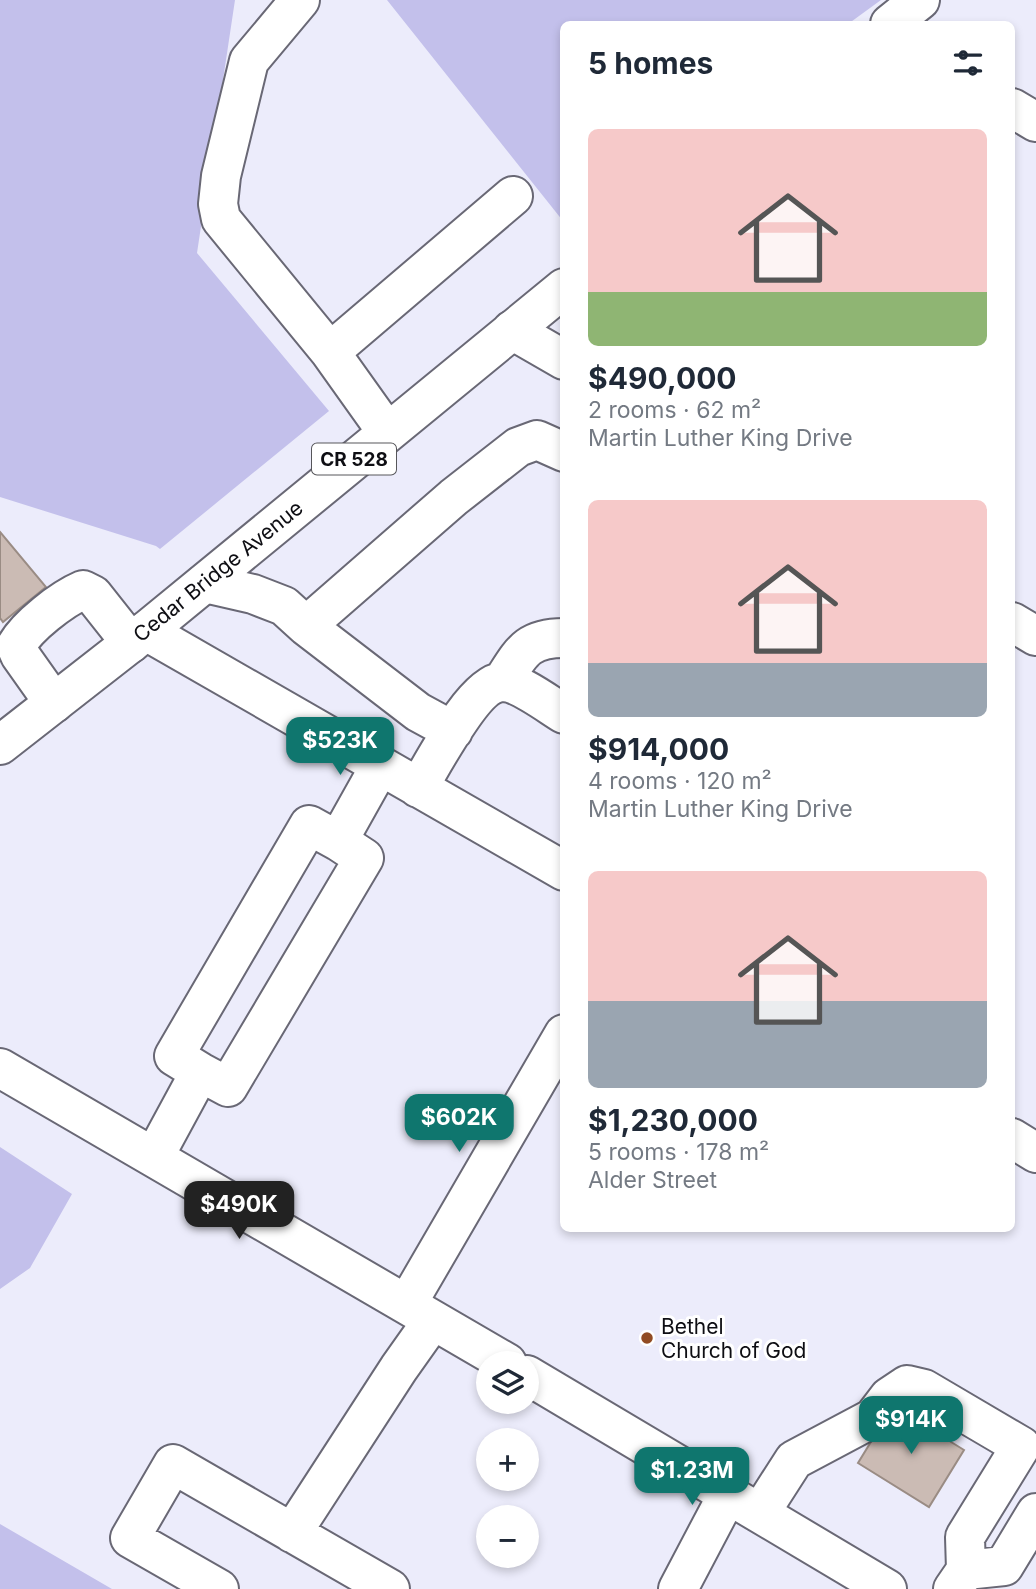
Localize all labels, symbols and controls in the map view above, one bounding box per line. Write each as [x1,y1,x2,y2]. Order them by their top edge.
icon: filters [949,44,987,82]
text: 5 homes [588,45,713,81]
icon: home [725,175,851,301]
text: $490,000 [588,360,737,396]
text: 2 rooms · 62 m² [588,396,761,424]
text: Martin Luther King Drive [588,424,853,452]
road number: CR 528 [312,444,396,474]
street label: Cedar Bridge Avenue [128,495,308,647]
icon: home [725,546,851,672]
pin: $523K [291,718,389,777]
text: $523K [302,726,378,754]
text: $914,000 [588,731,729,767]
text: 4 rooms · 120 m² [588,767,772,795]
text: Martin Luther King Drive [588,795,853,823]
icon: home [725,917,851,1043]
pin: $602K [410,1094,508,1154]
text: $1,230,000 [588,1102,758,1138]
text: $602K [421,1103,497,1131]
text: 5 rooms · 178 m² [588,1138,769,1166]
text: Alder Street [588,1166,717,1194]
pin: $490K [190,1182,288,1241]
text: $490K [200,1190,278,1218]
place label: Bethel Church of God [661,1314,806,1363]
marker: Bethel Church of God [639,1330,655,1346]
map controls [476,1351,539,1568]
button: layers [476,1351,539,1414]
pin: $914K [862,1396,960,1456]
text: $914K [875,1405,947,1433]
button: + [476,1428,539,1491]
pin: $1.23M [635,1448,749,1507]
text: $1.23M [650,1456,734,1484]
button: − [476,1505,539,1568]

